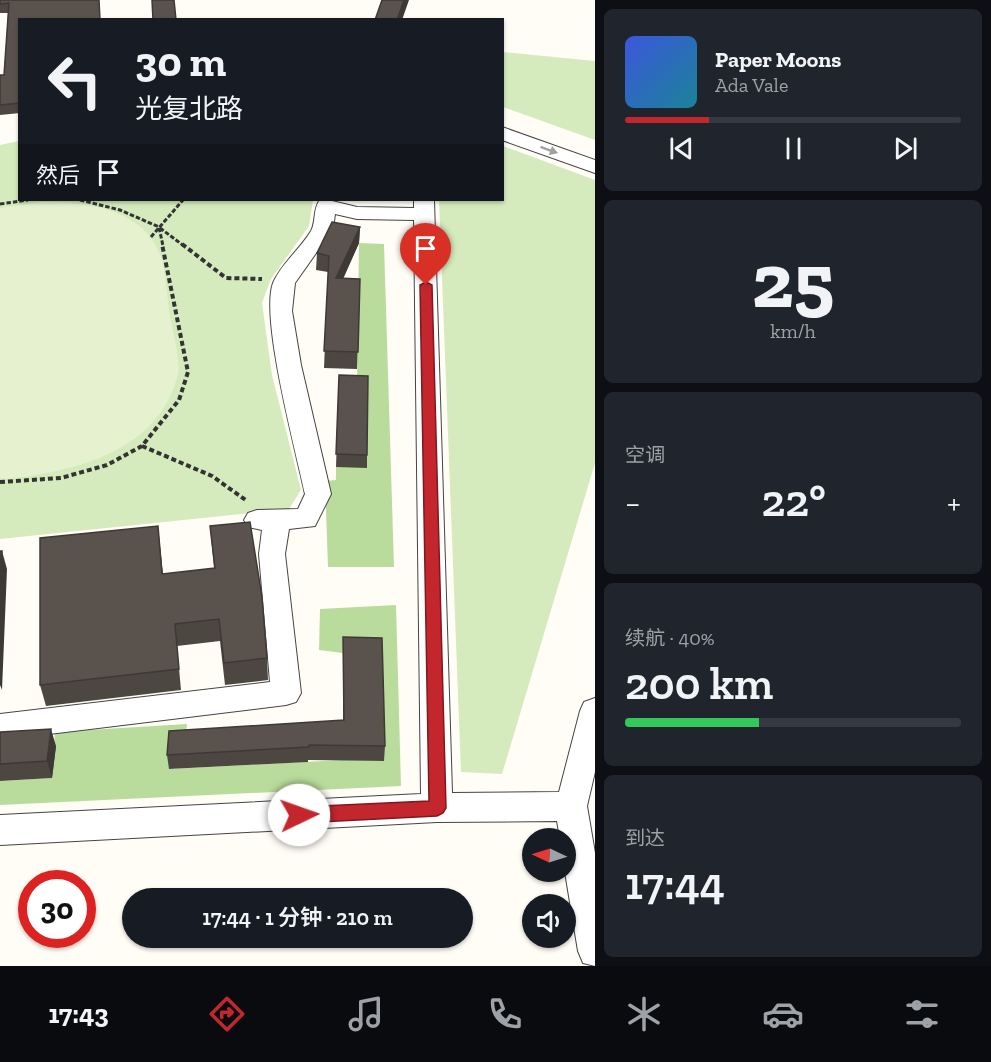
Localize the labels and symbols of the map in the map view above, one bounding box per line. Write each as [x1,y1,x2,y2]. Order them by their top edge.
one-way arrow [540,146,558,155]
pin [400,223,451,285]
position arrow [267,783,331,847]
north arrow [522,828,576,882]
speed limit sign: 30 [18,870,96,948]

